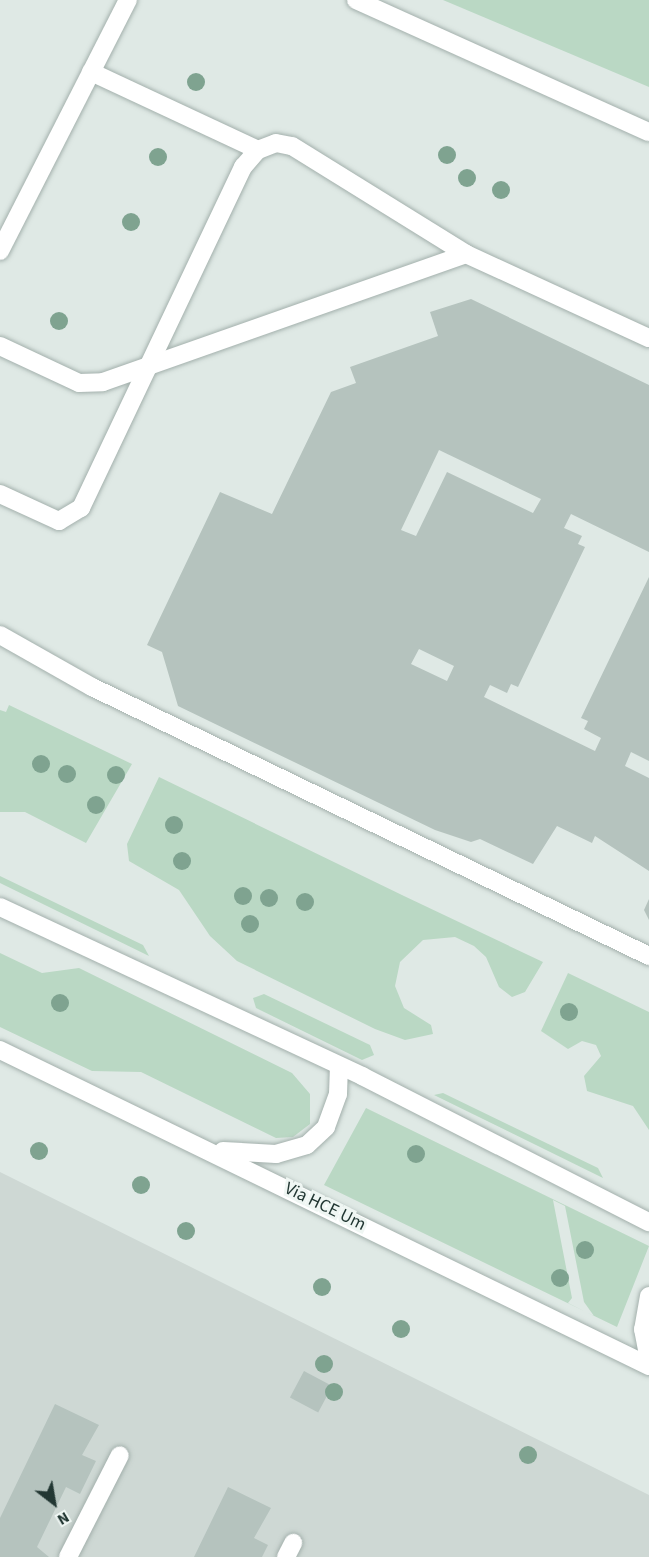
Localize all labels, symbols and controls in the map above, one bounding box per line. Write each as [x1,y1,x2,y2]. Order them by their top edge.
street label: Via HCE Um [281,1178,369,1236]
north arrow [24,1473,84,1533]
text: N [53,1506,74,1531]

